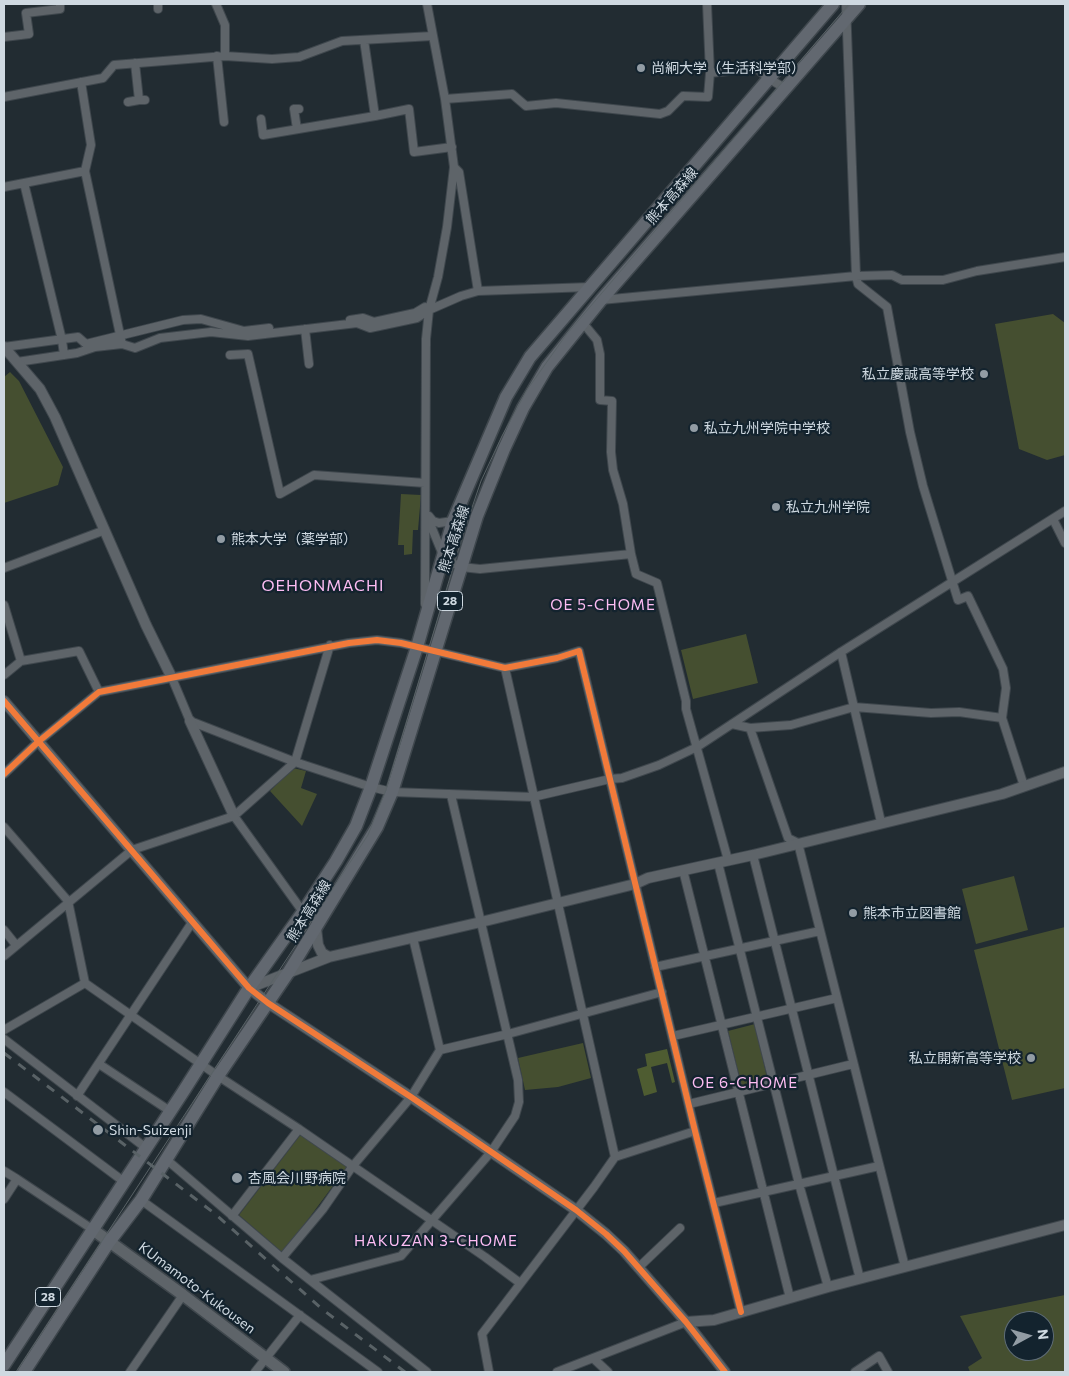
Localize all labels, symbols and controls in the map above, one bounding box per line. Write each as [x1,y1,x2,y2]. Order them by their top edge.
place label: 尚絅大学（生活科学部） [651,60,805,76]
marker: 尚絅大学（生活科学部） [635,62,647,74]
street label: 熊本高森線 [643,164,701,228]
place label: 私立慶誠高等学校 [862,366,974,382]
marker: 私立慶誠高等学校 [978,368,990,380]
place label: 私立九州学院中学校 [704,420,830,436]
marker: 私立九州学院中学校 [688,422,700,434]
place label: 私立九州学院 [786,499,870,515]
marker: 私立九州学院 [770,501,782,513]
street label: 熊本高森線 [435,503,473,575]
place label: 熊本大学（薬学部） [231,531,357,547]
marker: 熊本大学（薬学部） [215,533,227,545]
district label: OEHONMACHI [260,576,386,596]
road number: 28 [438,592,462,610]
district label: OE 5-CHOME [549,596,657,614]
street label: 熊本高森線 [283,877,335,945]
place label: 熊本市立図書館 [863,905,961,921]
marker: 熊本市立図書館 [847,907,859,919]
place label: 私立開新高等学校 [909,1050,1021,1066]
marker: 私立開新高等学校 [1025,1052,1037,1064]
district label: OE 6-CHOME [691,1074,799,1092]
place label: Shin-Suizenji [109,1122,192,1138]
marker: Shin-Suizenji [91,1123,105,1137]
place label: 杏風会川野病院 [248,1170,346,1186]
marker: 杏風会川野病院 [230,1171,244,1185]
district label: HAKUZAN 3-CHOME [352,1232,520,1250]
street label: KUmamoto-Kukousen [135,1239,259,1337]
road number: 28 [36,1288,60,1306]
north arrow [1004,1311,1054,1361]
text: N [1034,1328,1052,1341]

